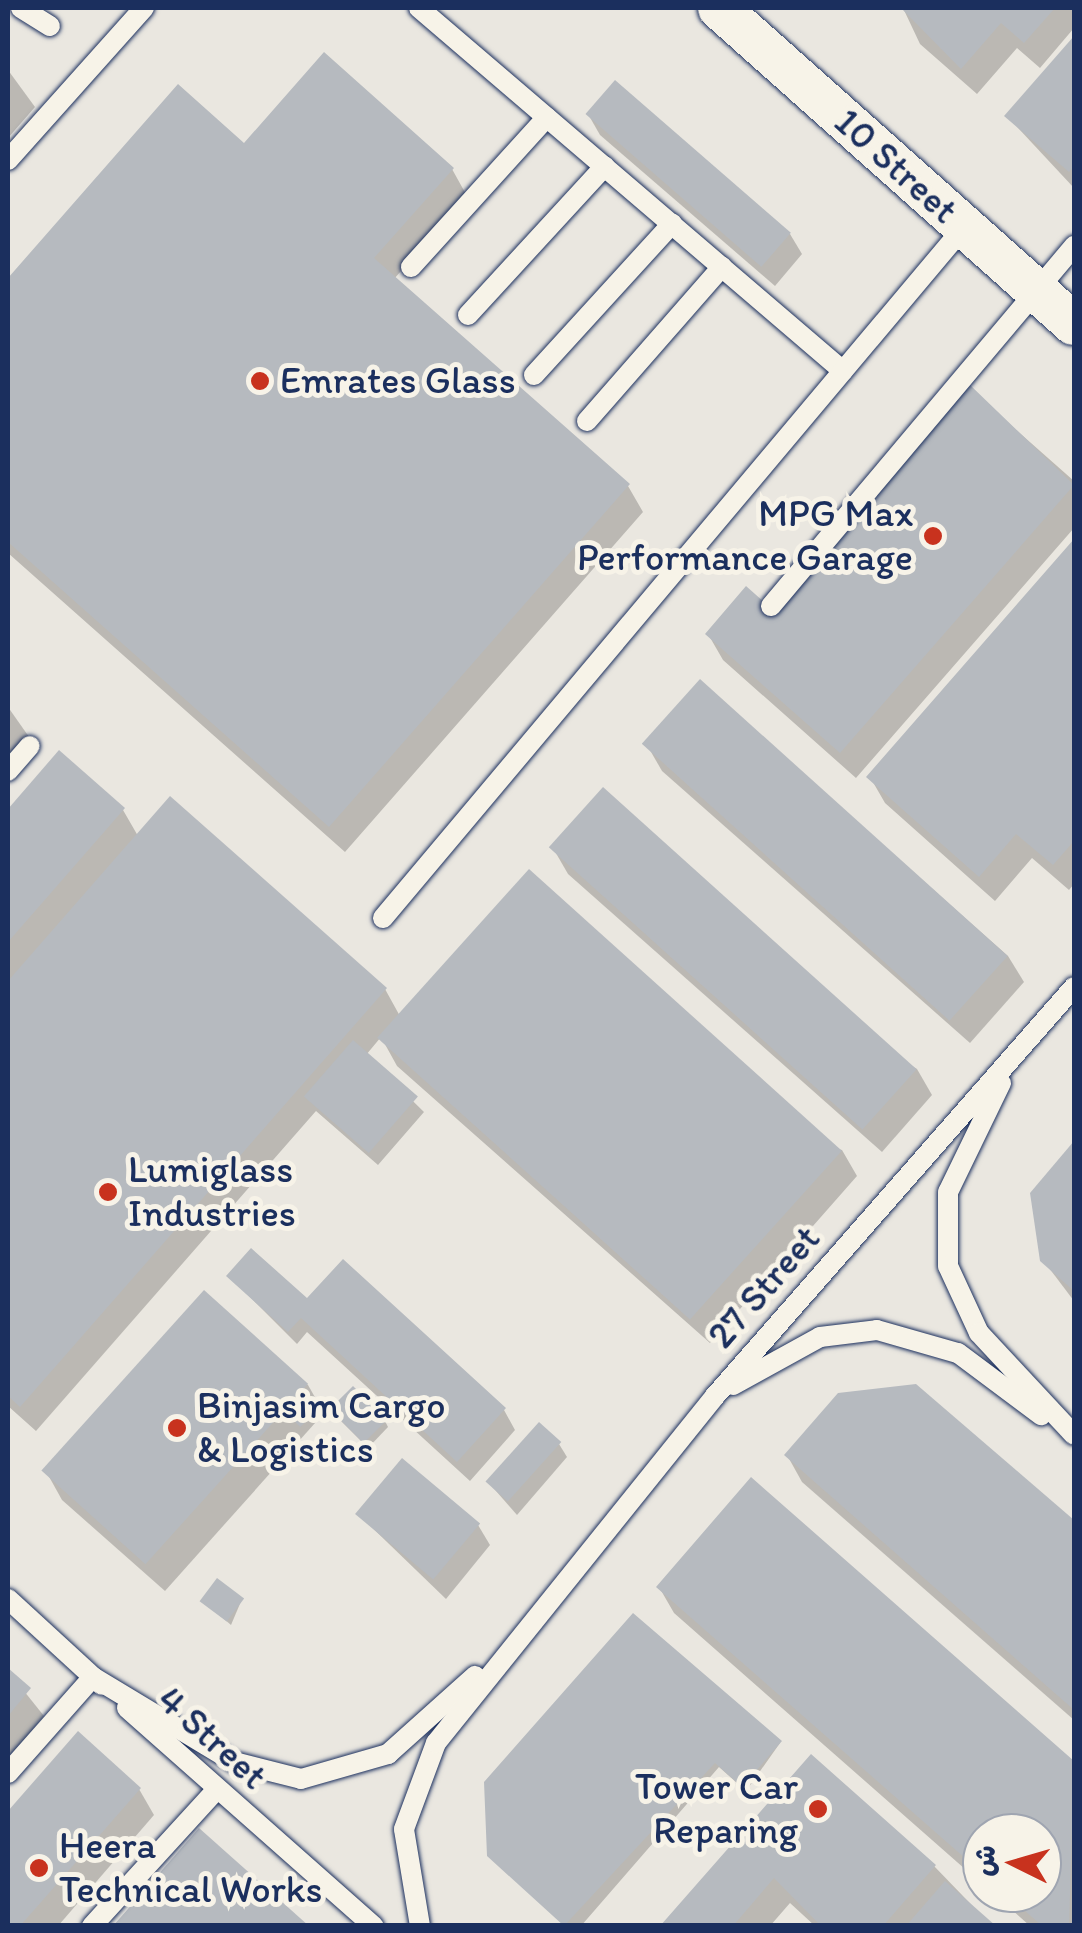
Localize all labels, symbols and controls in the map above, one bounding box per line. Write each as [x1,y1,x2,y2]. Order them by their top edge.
street label: 10 Street [825,99,967,233]
place label: Emrates Glass [280,358,516,404]
marker: Emrates Glass [249,370,271,392]
place label: MPG Max Performance Garage [577,491,913,580]
marker: MPG Max Performance Garage [922,525,944,547]
place label: Lumiglass Industries [128,1147,296,1236]
marker: Lumiglass Industries [97,1181,119,1203]
street label: 27 Street [698,1216,830,1358]
place label: Binjasim Cargo & Logistics [197,1383,446,1472]
marker: Binjasim Cargo & Logistics [166,1417,188,1439]
street label: 4 Street [148,1677,276,1799]
place label: Tower Car Reparing [635,1764,798,1854]
marker: Tower Car Reparing [807,1798,829,1820]
north arrow [962,1813,1062,1913]
place label: Heera Technical Works [59,1823,322,1912]
text: ش [966,1844,1002,1877]
marker: Heera Technical Works [28,1857,50,1879]

